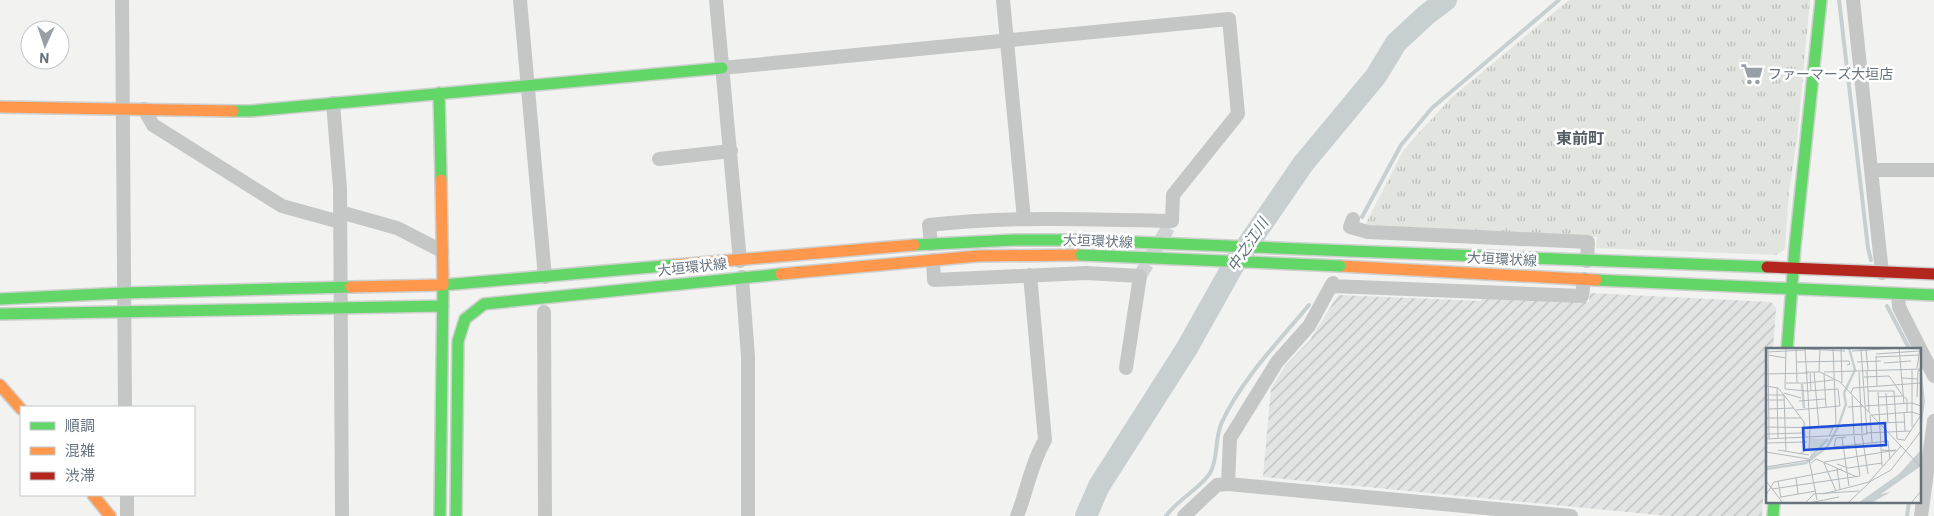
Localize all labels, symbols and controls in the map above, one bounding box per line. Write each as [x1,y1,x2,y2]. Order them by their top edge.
north arrow [20,20,70,70]
text: N [39,50,50,66]
supermarket icon: ファーマーズ大垣店 [1739,61,1765,87]
place label: ファーマーズ大垣店 [1768,66,1893,82]
district label: 東前町 [1556,129,1604,148]
water label: 中之江川 [1224,213,1273,275]
street label: 大垣環状線 [1063,232,1133,250]
street label: 大垣環状線 [1467,249,1537,269]
street label: 大垣環状線 [656,255,728,279]
inset map [1766,348,1922,504]
legend [20,406,195,496]
text: 順調 [65,417,95,435]
text: 混雑 [65,442,95,460]
text: 渋滞 [65,467,95,485]

